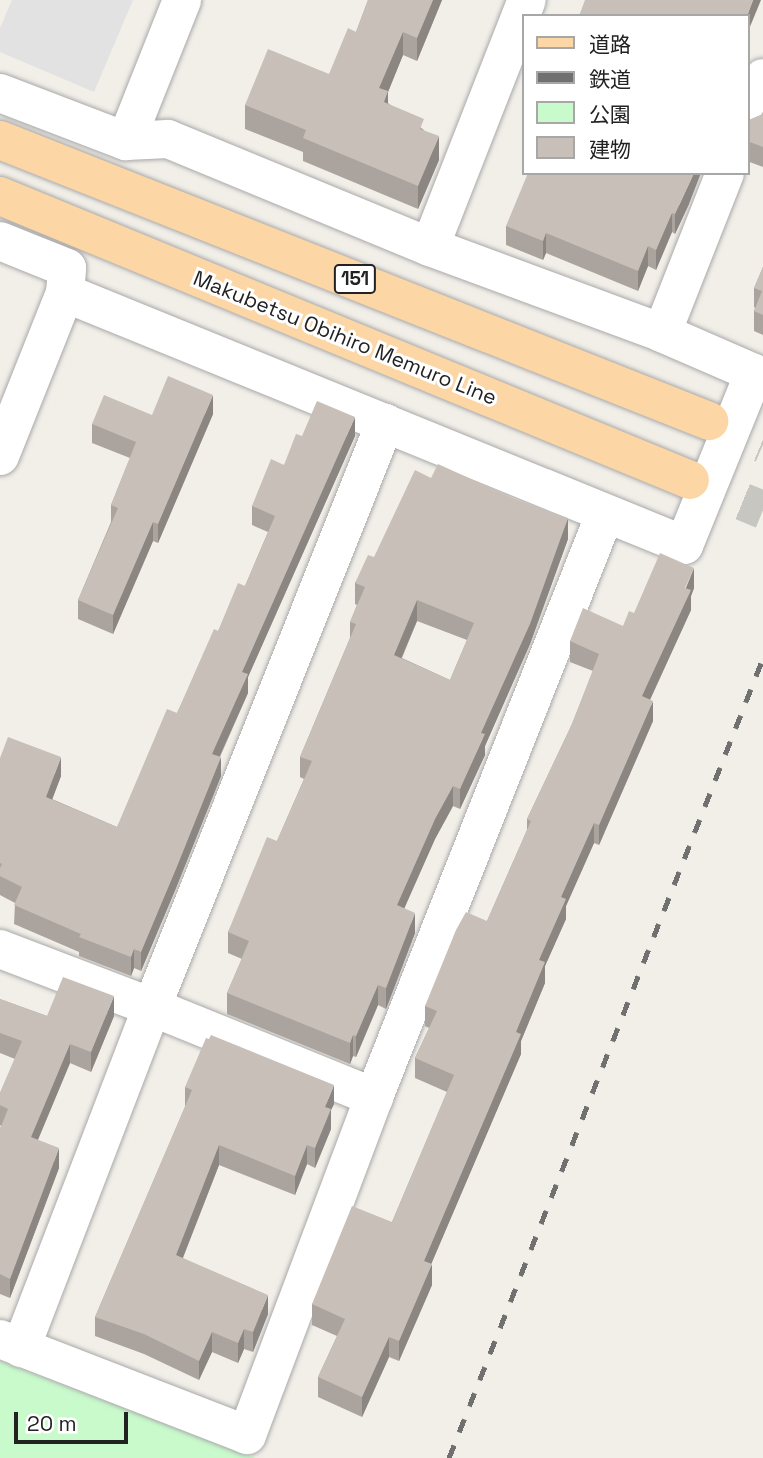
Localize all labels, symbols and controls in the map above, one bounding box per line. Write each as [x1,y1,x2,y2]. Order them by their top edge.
legend [522,14,749,175]
text: 道路 [589,31,631,58]
text: 鉄道 [589,66,631,93]
text: 公園 [589,101,631,128]
text: 建物 [589,136,631,163]
road number: 151 [332,264,378,294]
street label: Makubetsu Obihiro Memuro Line [190,265,500,411]
scale bar [18,1398,131,1442]
text: 20 m [27,1410,77,1437]

